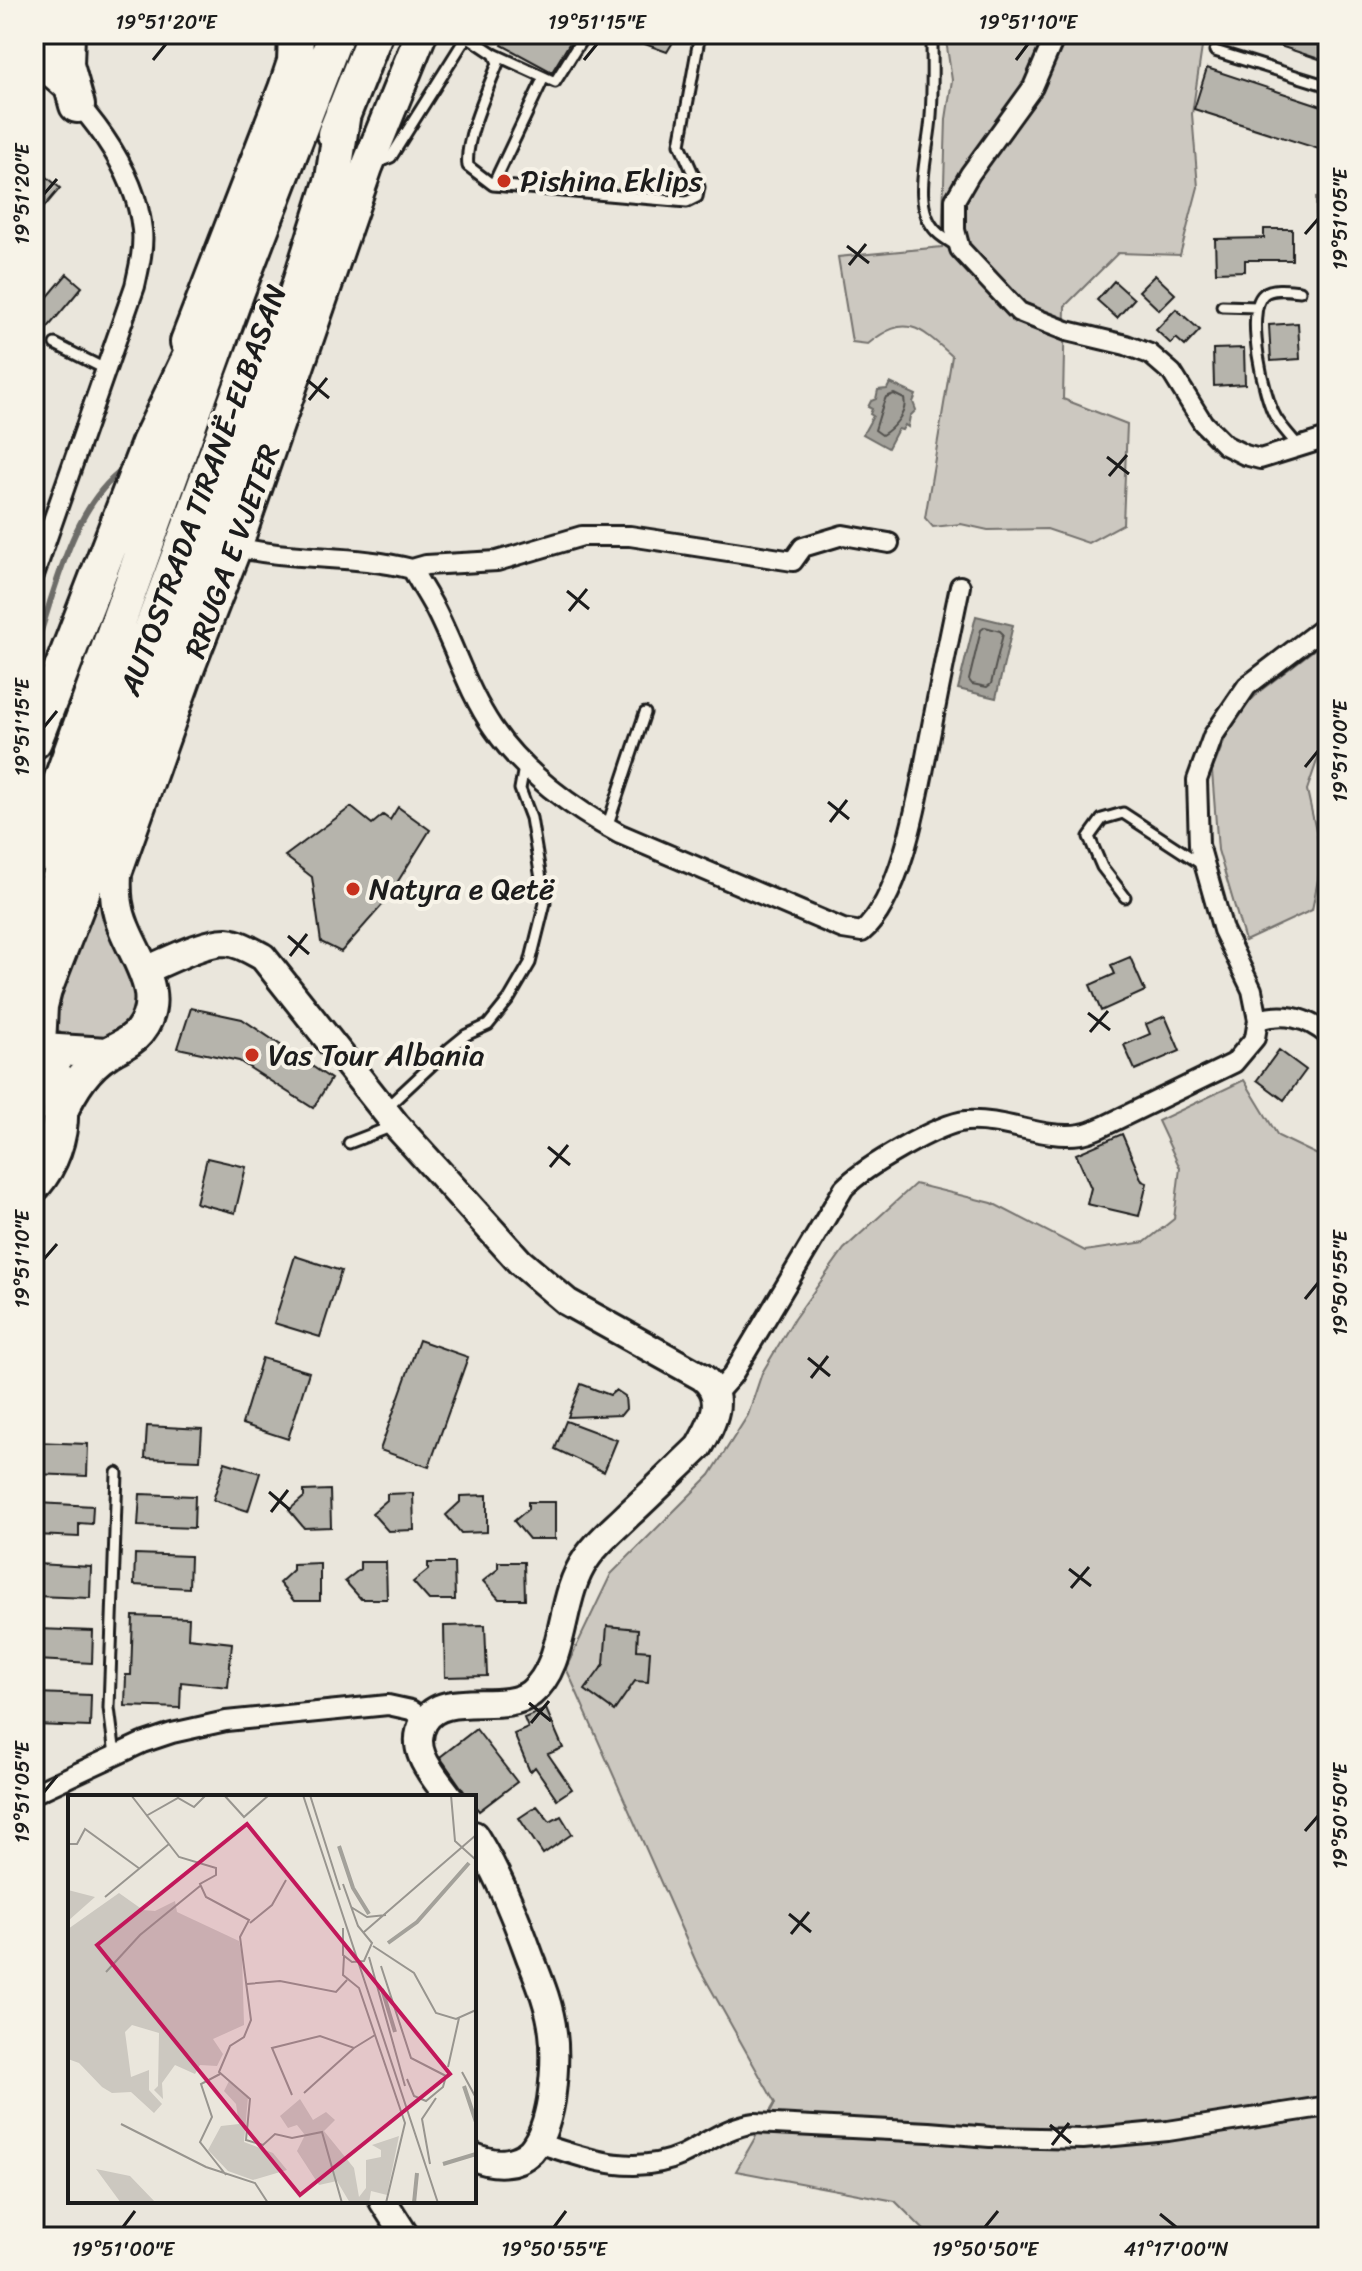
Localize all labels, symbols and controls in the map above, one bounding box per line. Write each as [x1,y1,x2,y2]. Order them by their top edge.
text: 19°51'20"E [115,5,219,40]
text: 19°51'15"E [548,5,648,40]
text: 19°51'10"E [979,5,1079,40]
text: 19°51'20"E [5,141,40,245]
place label: Pishina Eklips [520,154,703,208]
text: 19°51'05"E [1323,166,1358,270]
marker: Pishina Eklips [495,172,513,190]
street label: AUTOSTRADA TIRANË-ELBASAN [103,277,303,704]
street label: RRUGA E VJETER [168,436,296,666]
text: 19°51'15"E [5,676,40,776]
text: 19°51'00"E [1323,698,1358,802]
place label: Natyra e Qetë [369,862,555,916]
marker: Natyra e Qetë [344,880,362,898]
place label: Vas Tour Albania [268,1028,484,1082]
marker: Vas Tour Albania [243,1046,261,1064]
text: 19°51'10"E [5,1208,40,1308]
text: 19°50'55"E [1323,1228,1358,1336]
text: 19°51'05"E [5,1739,40,1843]
text: 19°50'50"E [1323,1761,1358,1869]
inset map [68,1795,476,2203]
text: 19°51'00"E [72,2232,176,2267]
text: 19°50'55"E [501,2232,609,2267]
text: 19°50'50"E [932,2232,1040,2267]
text: 41°17'00"N [1124,2232,1228,2267]

